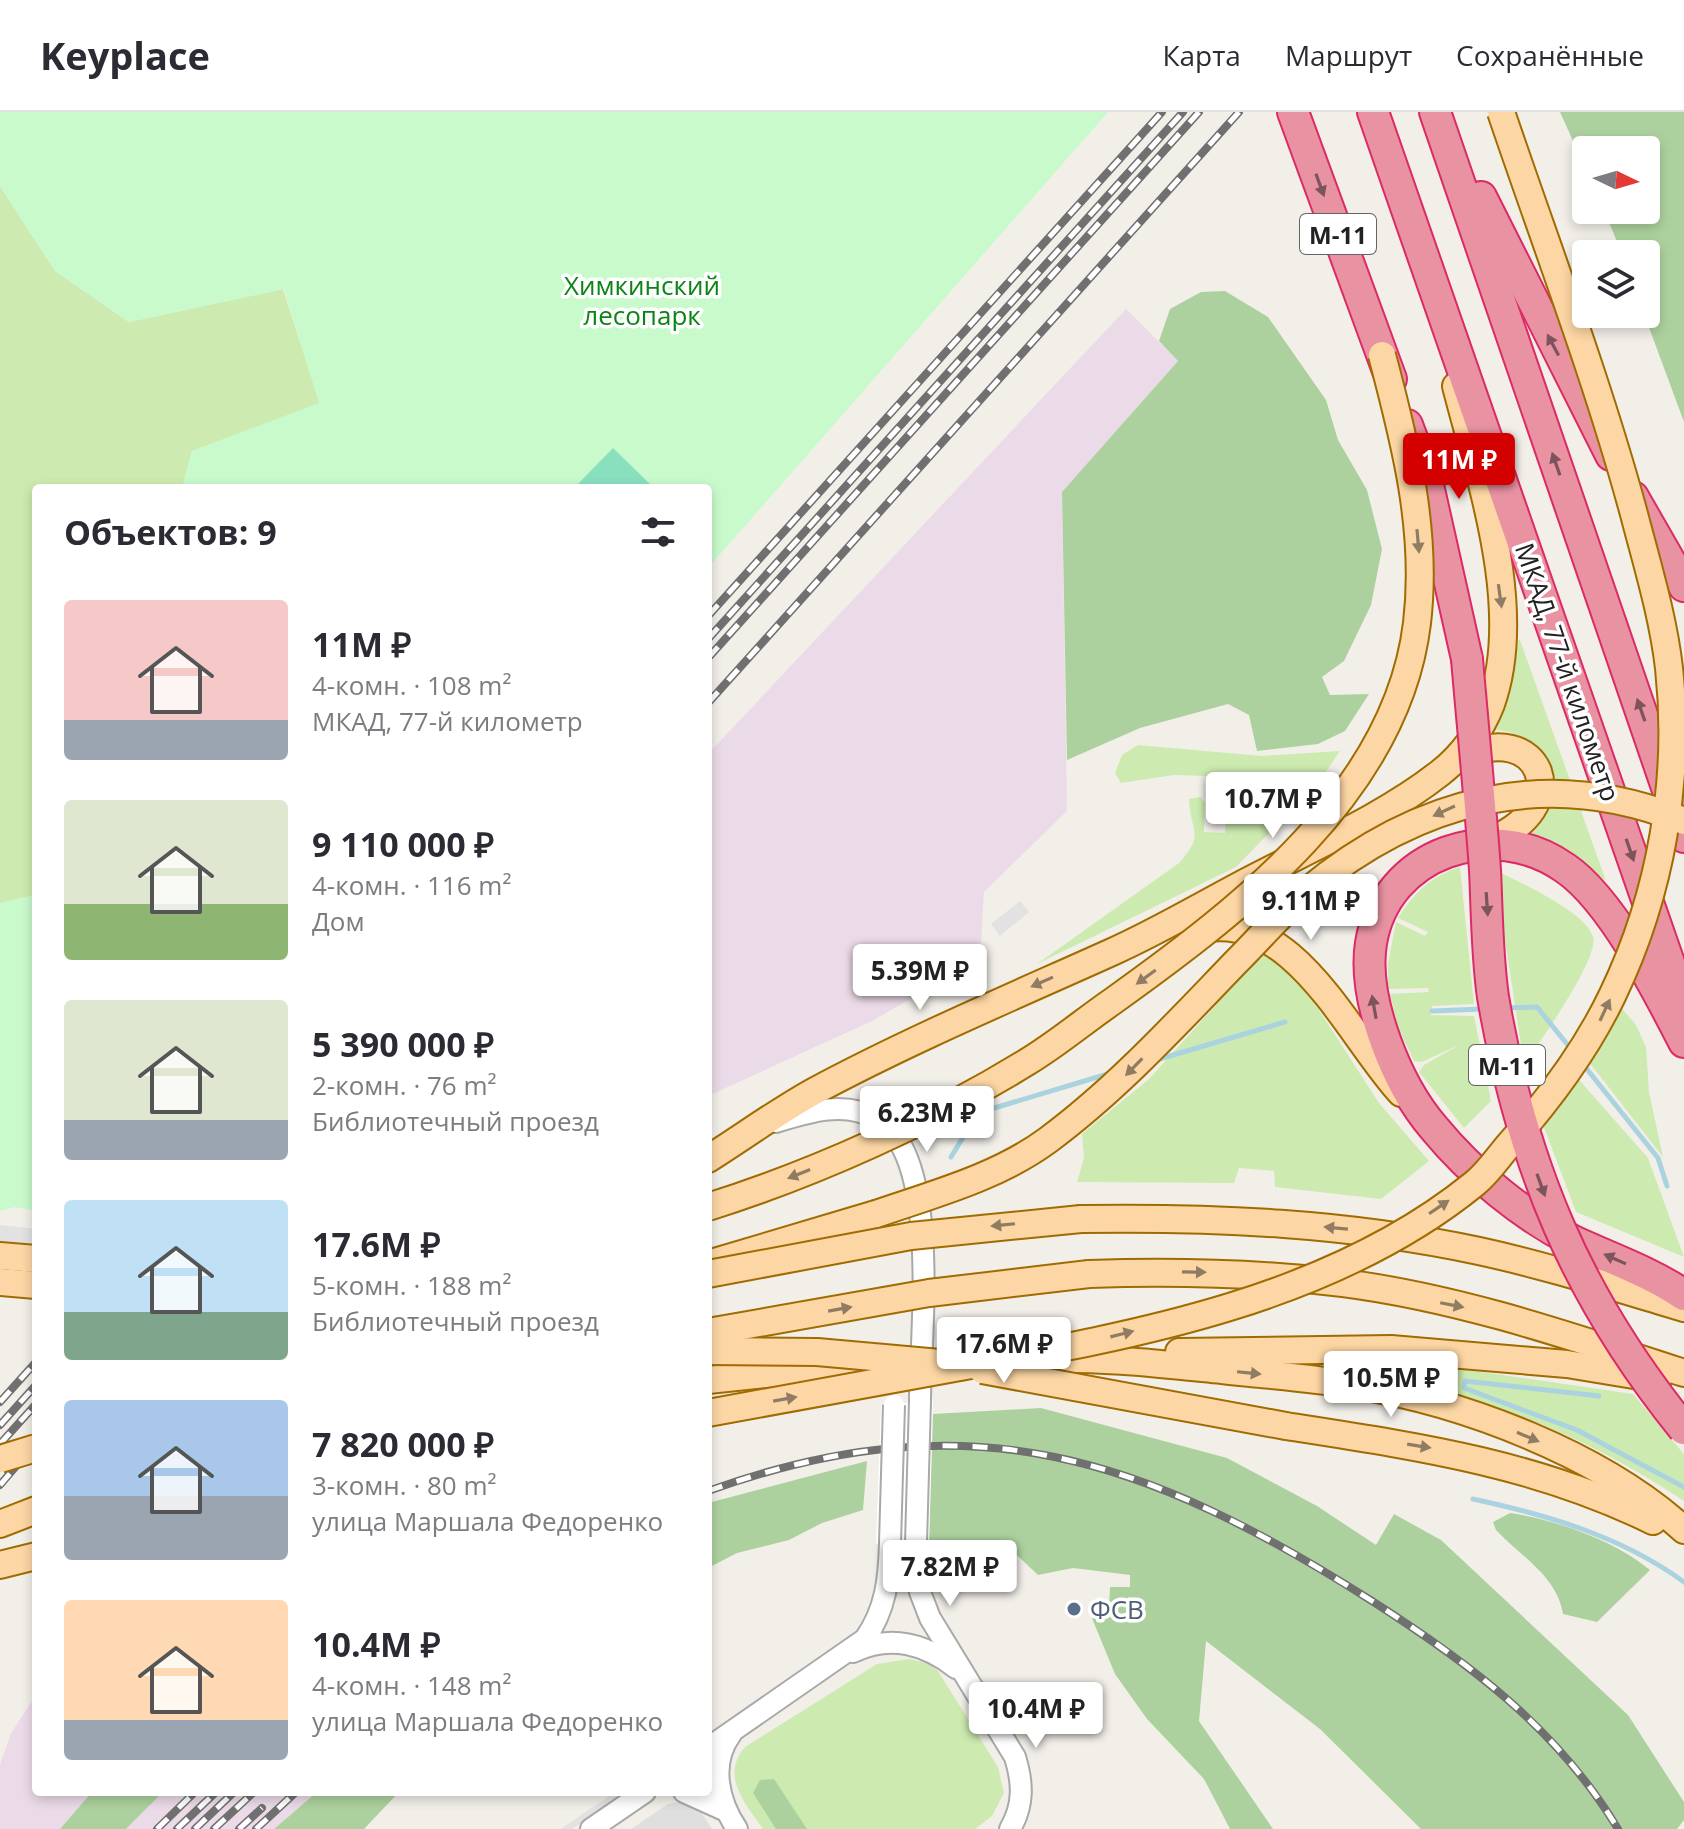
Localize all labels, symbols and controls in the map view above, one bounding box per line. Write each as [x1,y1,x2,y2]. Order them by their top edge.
text: Keyplace [40,29,210,81]
text: Карта [1162,36,1241,74]
text: Маршрут [1285,36,1412,74]
text: Сохранённые [1456,36,1644,74]
north arrow [1572,136,1660,224]
map controls [1572,136,1660,328]
one-way arrow [1314,173,1327,197]
road number: М-11 [1300,214,1376,254]
button: layers [1572,240,1660,328]
park label: Химкинский лесопарк [564,267,720,333]
one-way arrow [1546,334,1560,356]
pin: 11M ₽ [1403,433,1515,501]
text: 11M ₽ [1421,441,1497,477]
one-way arrow [1550,452,1562,476]
text: Объектов: 9 [64,509,277,555]
icon: filters [636,510,680,554]
one-way arrow [1411,529,1424,554]
street label: МКАД, 77-й километр [1507,538,1629,806]
one-way arrow [1494,583,1507,608]
text: 11M ₽ [312,621,412,667]
icon: home [128,632,224,728]
text: 4-комн. · 108 m² [312,667,511,703]
one-way arrow [1634,698,1646,722]
text: МКАД, 77-й километр [312,703,583,739]
pin: 10.7M ₽ [1199,772,1347,840]
text: 10.7M ₽ [1224,780,1322,816]
one-way arrow [1433,804,1456,818]
text: 9 110 000 ₽ [312,821,494,867]
icon: home [128,832,224,928]
one-way arrow [1624,838,1636,862]
text: 4-комн. · 116 m² [312,867,511,903]
pin: 9.11M ₽ [1237,874,1385,942]
text: 9.11M ₽ [1262,882,1360,918]
one-way arrow [1481,892,1494,917]
text: Дом [312,903,365,939]
pin: 5.39M ₽ [846,944,994,1012]
text: 5.39M ₽ [871,952,969,988]
one-way arrow [1135,969,1156,984]
one-way arrow [1030,975,1053,988]
one-way arrow [1368,994,1380,1019]
one-way arrow [1598,999,1612,1022]
text: 5 390 000 ₽ [312,1021,494,1067]
icon: home [128,1032,224,1128]
road number: М-11 [1469,1045,1545,1085]
one-way arrow [1125,1057,1143,1076]
text: 2-комн. · 76 m² [312,1067,497,1103]
pin: 6.23M ₽ [853,1086,1001,1154]
text: 6.23M ₽ [878,1094,976,1130]
text: Библиотечный проезд [312,1103,599,1139]
one-way arrow [787,1167,811,1180]
one-way arrow [1535,1174,1548,1198]
one-way arrow [1429,1200,1450,1215]
one-way arrow [990,1218,1015,1231]
text: 17.6M ₽ [312,1221,441,1267]
one-way arrow [1323,1221,1348,1234]
icon: home [128,1232,224,1328]
one-way arrow [1603,1253,1627,1266]
one-way arrow [1182,1266,1207,1279]
text: 5-комн. · 188 m² [312,1267,511,1303]
one-way arrow [1440,1299,1465,1311]
one-way arrow [828,1302,853,1315]
text: Библиотечный проезд [312,1303,599,1339]
pin: 17.6M ₽ [930,1317,1078,1385]
text: 17.6M ₽ [955,1325,1053,1361]
one-way arrow [1110,1327,1135,1339]
pin: 10.5M ₽ [1317,1351,1465,1419]
text: 10.5M ₽ [1342,1359,1440,1395]
one-way arrow [1237,1367,1262,1380]
one-way arrow [773,1393,798,1405]
text: 7 820 000 ₽ [312,1421,494,1467]
one-way arrow [1516,1431,1540,1444]
icon: home [128,1432,224,1528]
one-way arrow [1407,1441,1432,1453]
text: 3-комн. · 80 m² [312,1467,497,1503]
text: улица Маршала Федоренко [312,1503,663,1539]
pin: 7.82M ₽ [876,1540,1024,1608]
text: 7.82M ₽ [901,1548,999,1584]
place label: ФСВ [1090,1591,1144,1627]
marker: ФСВ [1065,1600,1083,1618]
text: 10.4M ₽ [312,1621,441,1667]
icon: home [128,1632,224,1728]
text: 4-комн. · 148 m² [312,1667,511,1703]
pin: 10.4M ₽ [962,1682,1110,1750]
text: 10.4M ₽ [987,1690,1085,1726]
text: улица Маршала Федоренко [312,1703,663,1739]

